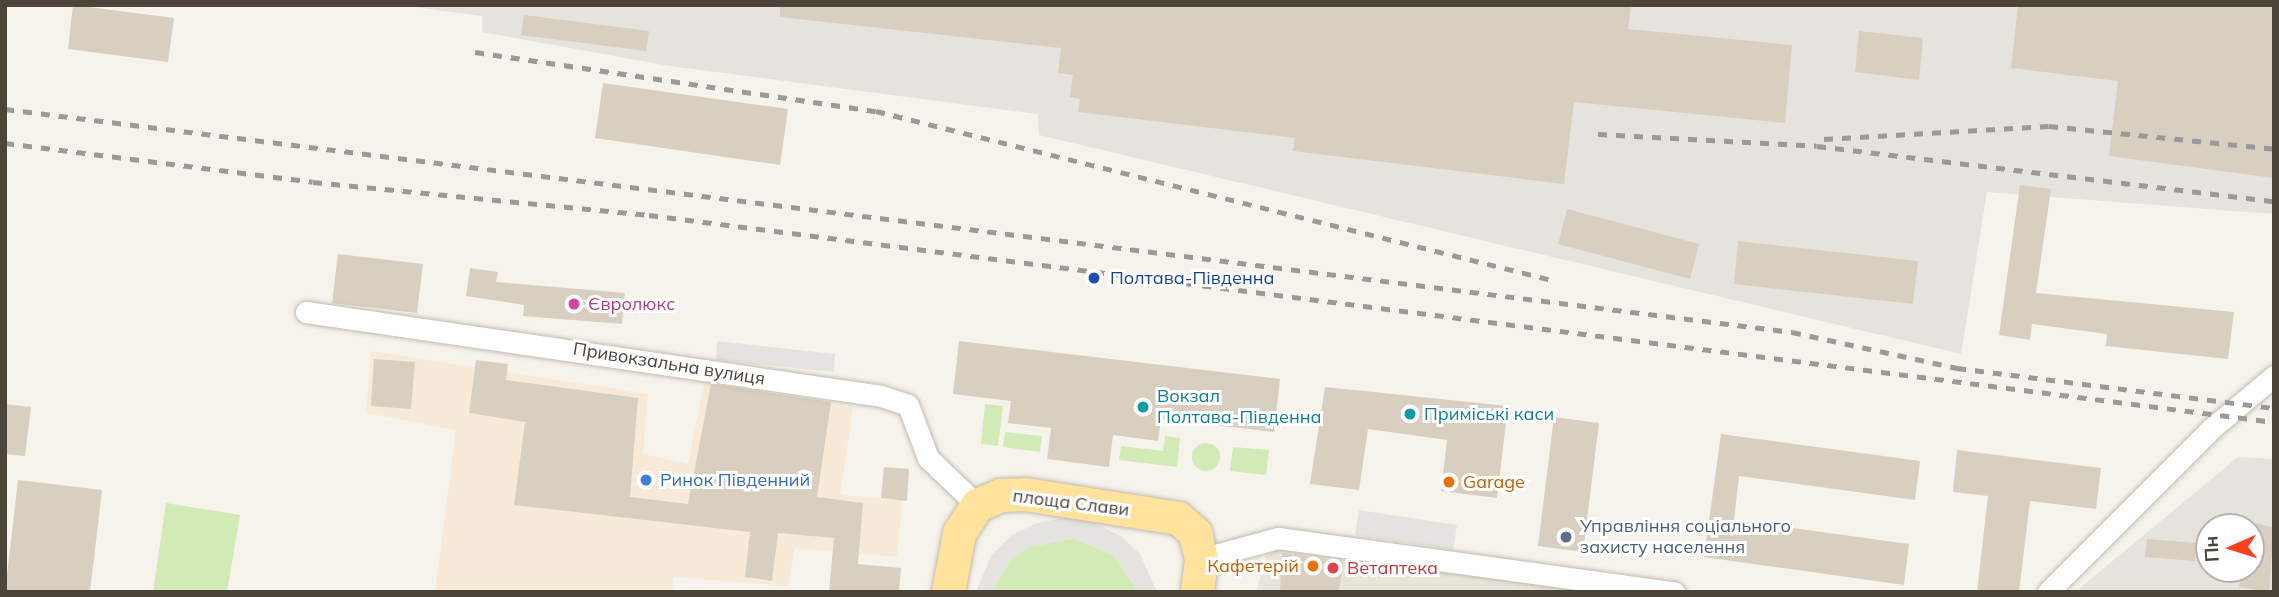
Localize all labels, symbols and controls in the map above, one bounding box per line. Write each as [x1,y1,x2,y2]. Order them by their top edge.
place label: Полтава-Південна [1110,267,1274,289]
marker: Полтава-Південна [1084,268,1104,288]
place label: Євролюкс [588,293,675,315]
marker: Євролюкс [566,296,582,312]
street label: Привокзальна вулиця [571,338,767,390]
place label: Вокзал Полтава-Південна [1157,386,1321,428]
marker: Вокзал Полтава-Південна [1135,399,1151,415]
place label: Приміські каси [1424,403,1554,425]
marker: Приміські каси [1402,406,1418,422]
place label: Ринок Південний [660,469,810,491]
place label: Garage [1463,471,1525,493]
marker: Ринок Південний [638,472,654,488]
marker: Garage [1441,474,1457,490]
street label: площа Слави [1012,485,1130,521]
north arrow [2195,513,2265,583]
place label: Управління соціального захисту населення [1580,516,1791,558]
marker: Управління соціального захисту населення [1558,529,1574,545]
text: Пн [2198,535,2224,563]
place label: Кафетерій [1207,555,1299,577]
place label: Ветаптека [1347,557,1438,579]
marker: Кафетерій [1305,558,1321,574]
marker: Ветаптека [1325,560,1341,576]

